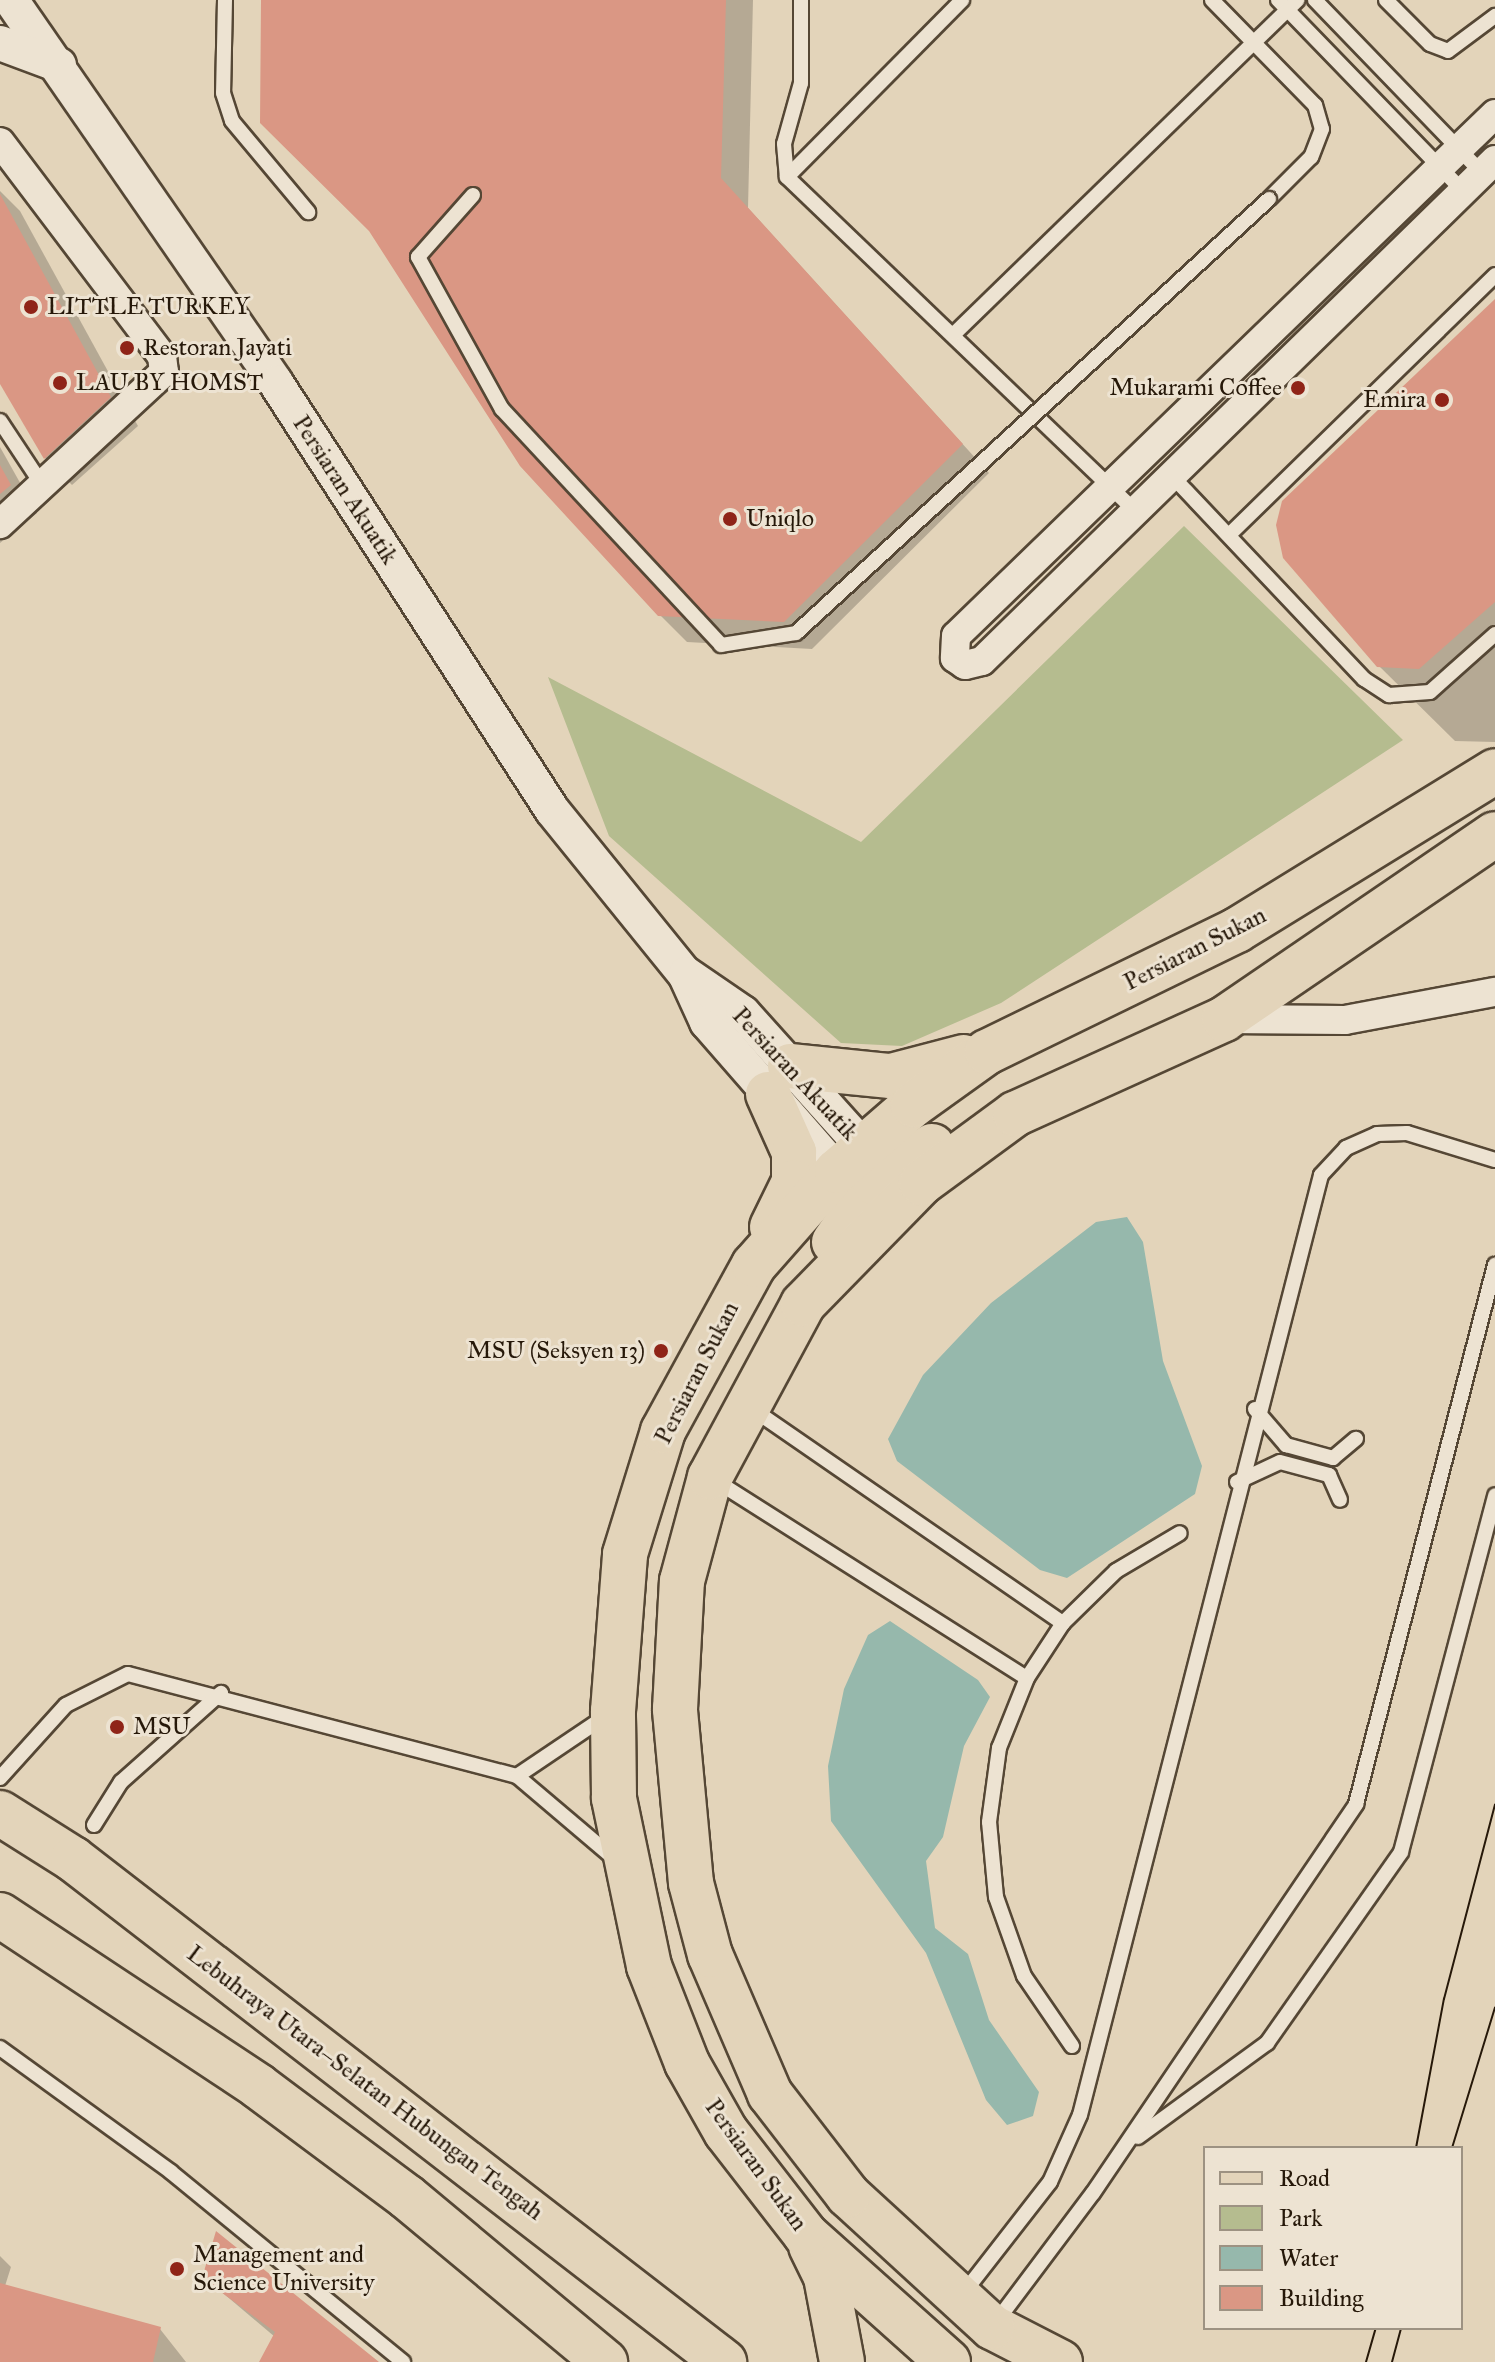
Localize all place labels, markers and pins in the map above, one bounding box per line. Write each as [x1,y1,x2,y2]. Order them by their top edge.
place label: LITTLE TURKEY [47,293,250,321]
marker: LITTLE TURKEY [22,298,40,316]
place label: Restoran Jayati [143,334,292,362]
marker: Restoran Jayati [118,339,136,357]
place label: LAU BY HOMST [76,369,263,397]
marker: LAU BY HOMST [51,374,69,392]
place label: Mukarami Coffee [1109,374,1282,402]
marker: Mukarami Coffee [1289,379,1307,397]
place label: Emira [1363,386,1426,414]
marker: Emira [1433,391,1451,409]
place label: Uniqlo [746,505,814,533]
marker: Uniqlo [721,510,739,528]
place label: MSU (Seksyen 13) [467,1337,645,1365]
marker: MSU (Seksyen 13) [652,1342,670,1360]
place label: MSU [133,1713,190,1741]
marker: MSU [108,1718,126,1736]
place label: Management and Science University [193,2241,375,2297]
marker: Management and Science University [168,2260,186,2278]

